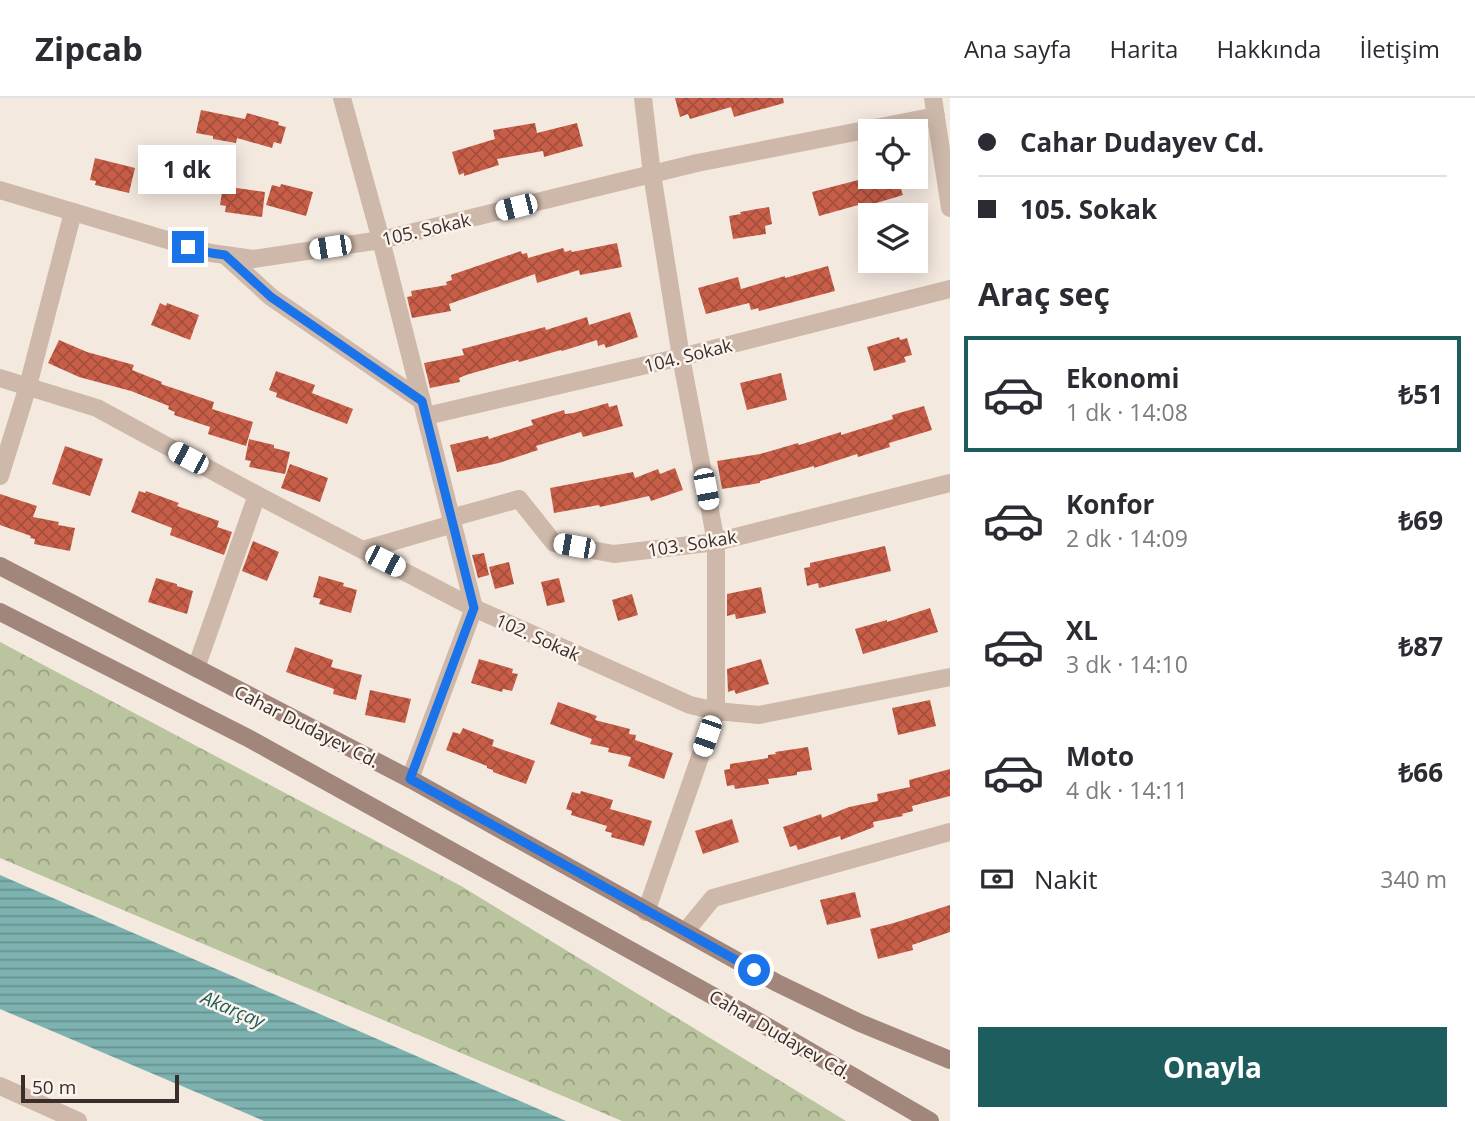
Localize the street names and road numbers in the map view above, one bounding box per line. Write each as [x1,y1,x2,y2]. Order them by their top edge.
street label: 105. Sokak [379,207,473,251]
street label: 104. Sokak [641,332,735,378]
street label: 103. Sokak [646,524,739,562]
street label: 102. Sokak [492,608,584,666]
street label: Cahar Dudayev Cd. [231,679,383,773]
street label: Cahar Dudayev Cd. [705,984,855,1084]

